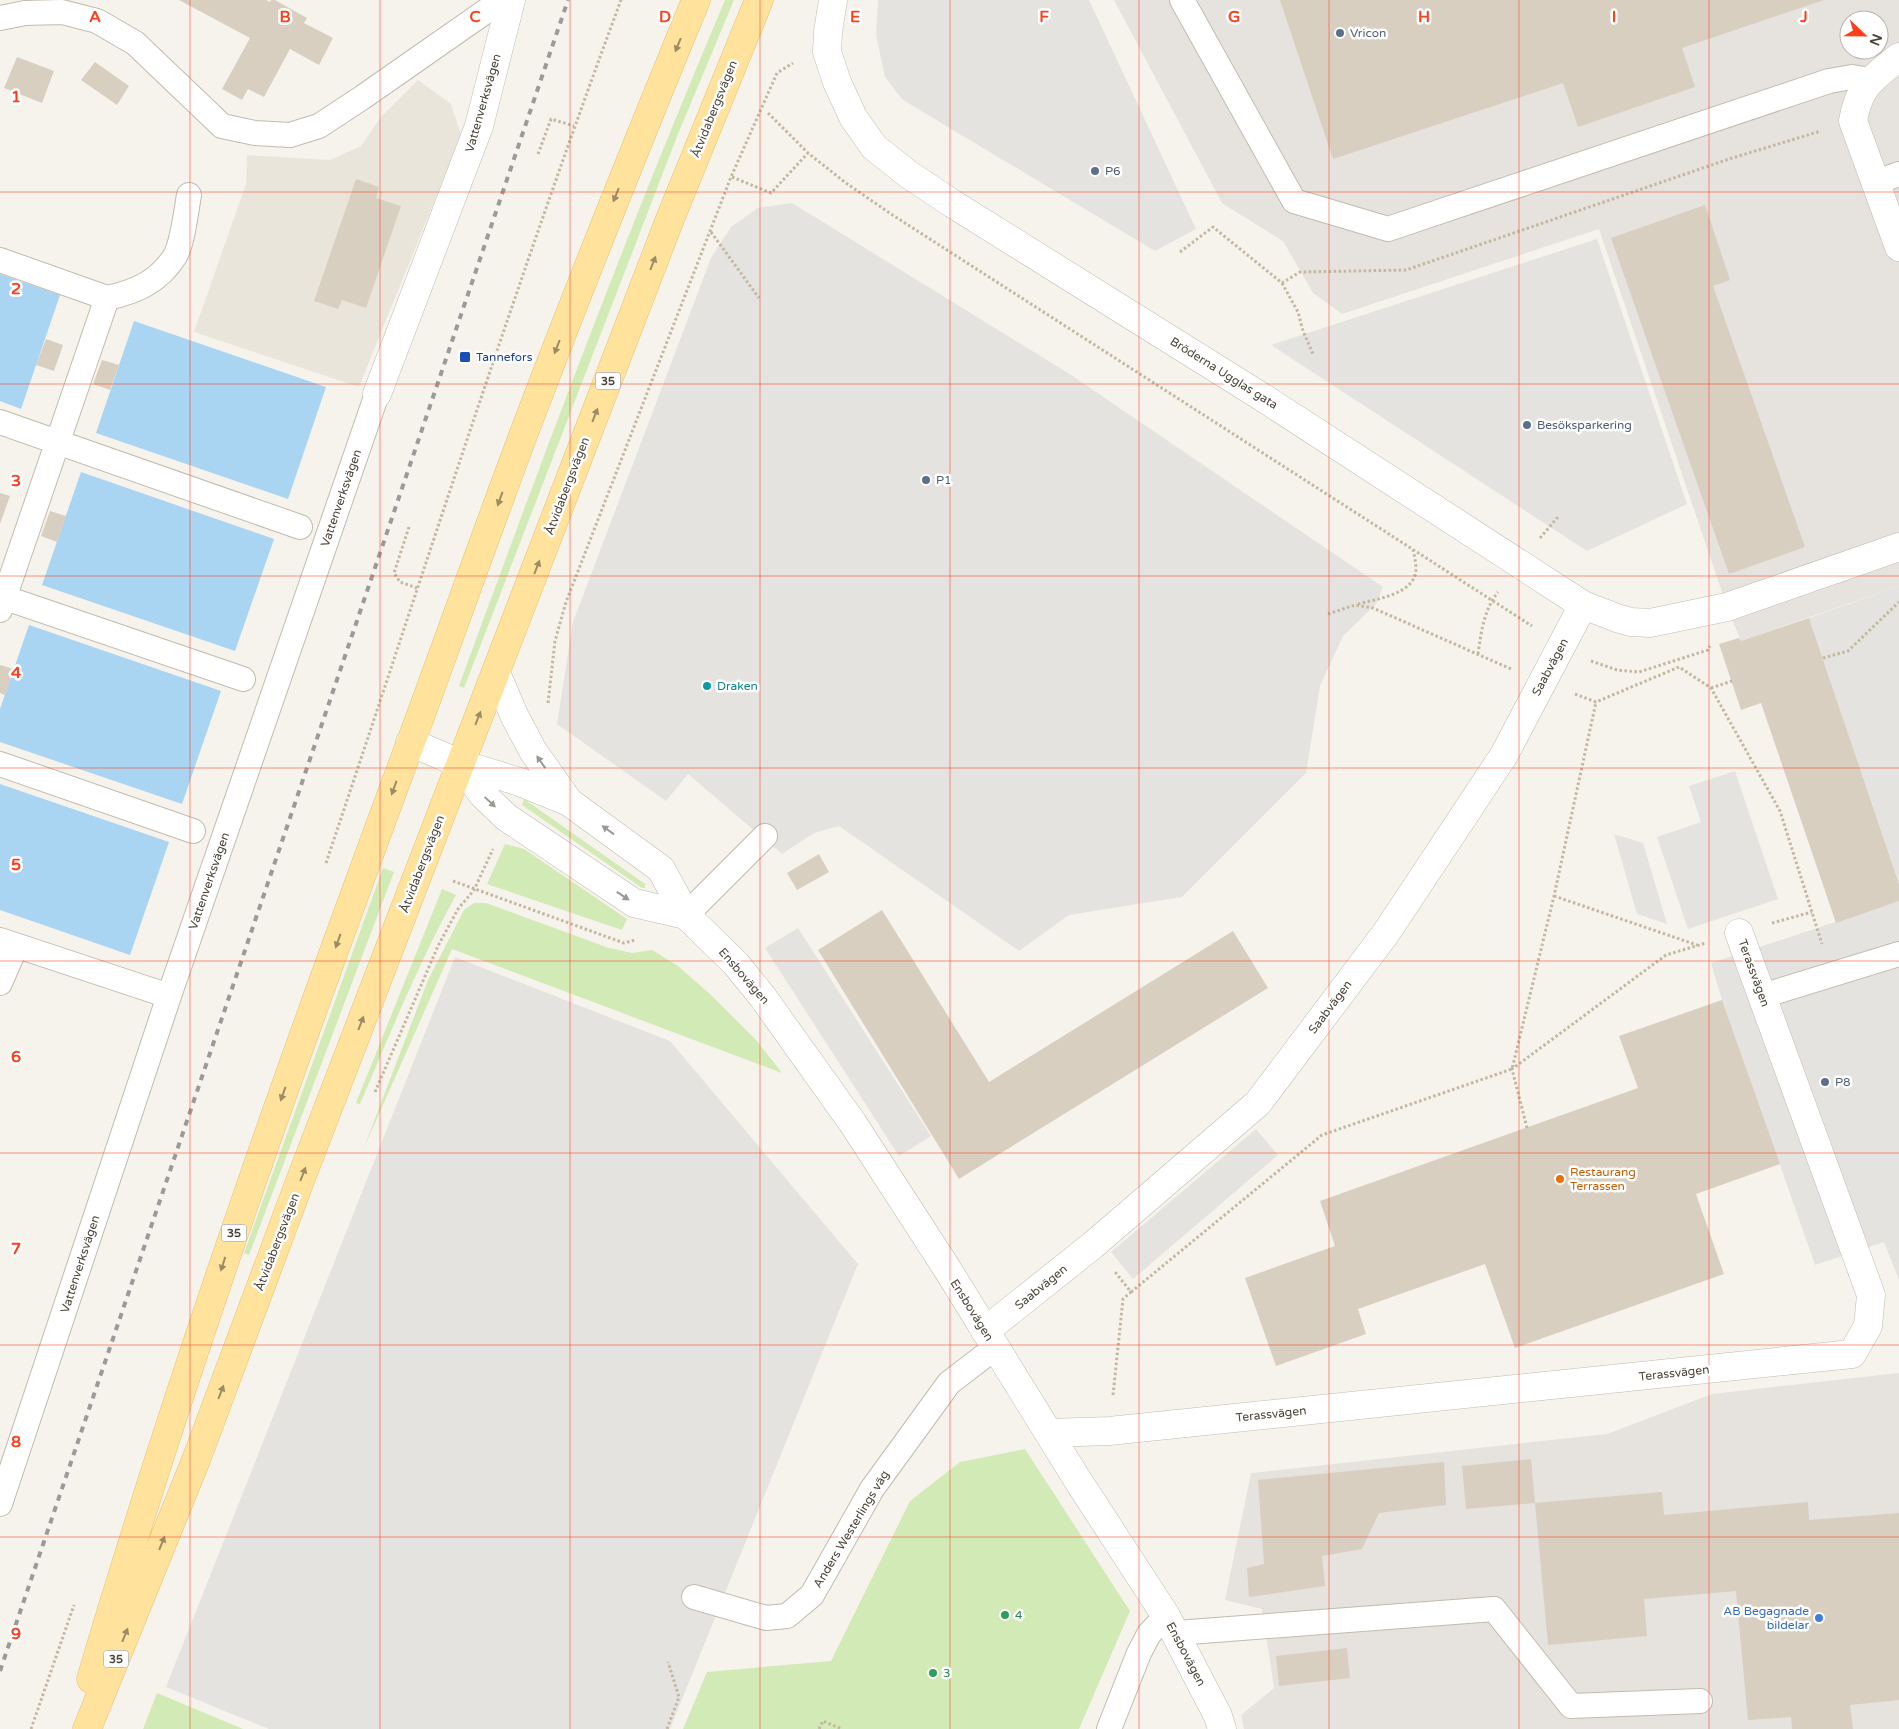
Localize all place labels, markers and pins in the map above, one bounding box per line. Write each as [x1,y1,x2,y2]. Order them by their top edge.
place label: Vricon [1350,26,1386,40]
marker: Vricon [1334,27,1346,39]
place label: P6 [1105,164,1121,178]
marker: P6 [1089,165,1101,177]
marker: Tannefors [458,350,472,364]
place label: Tannefors [476,350,533,364]
place label: Besöksparkering [1537,418,1632,432]
marker: Besöksparkering [1521,419,1533,431]
place label: P1 [936,473,952,487]
marker: P1 [920,474,932,486]
place label: Draken [717,679,758,693]
marker: Draken [701,680,713,692]
place label: P8 [1835,1075,1851,1089]
marker: P8 [1819,1076,1831,1088]
place label: Restaurang Terrassen [1570,1165,1636,1193]
marker: Restaurang Terrassen [1554,1173,1566,1185]
place label: AB Begagnade bildelar [1723,1604,1809,1632]
place label: 4 [1015,1608,1023,1622]
marker: 4 [999,1609,1011,1621]
marker: AB Begagnade bildelar [1813,1612,1825,1624]
place label: 3 [943,1666,951,1680]
marker: 3 [927,1667,939,1679]

